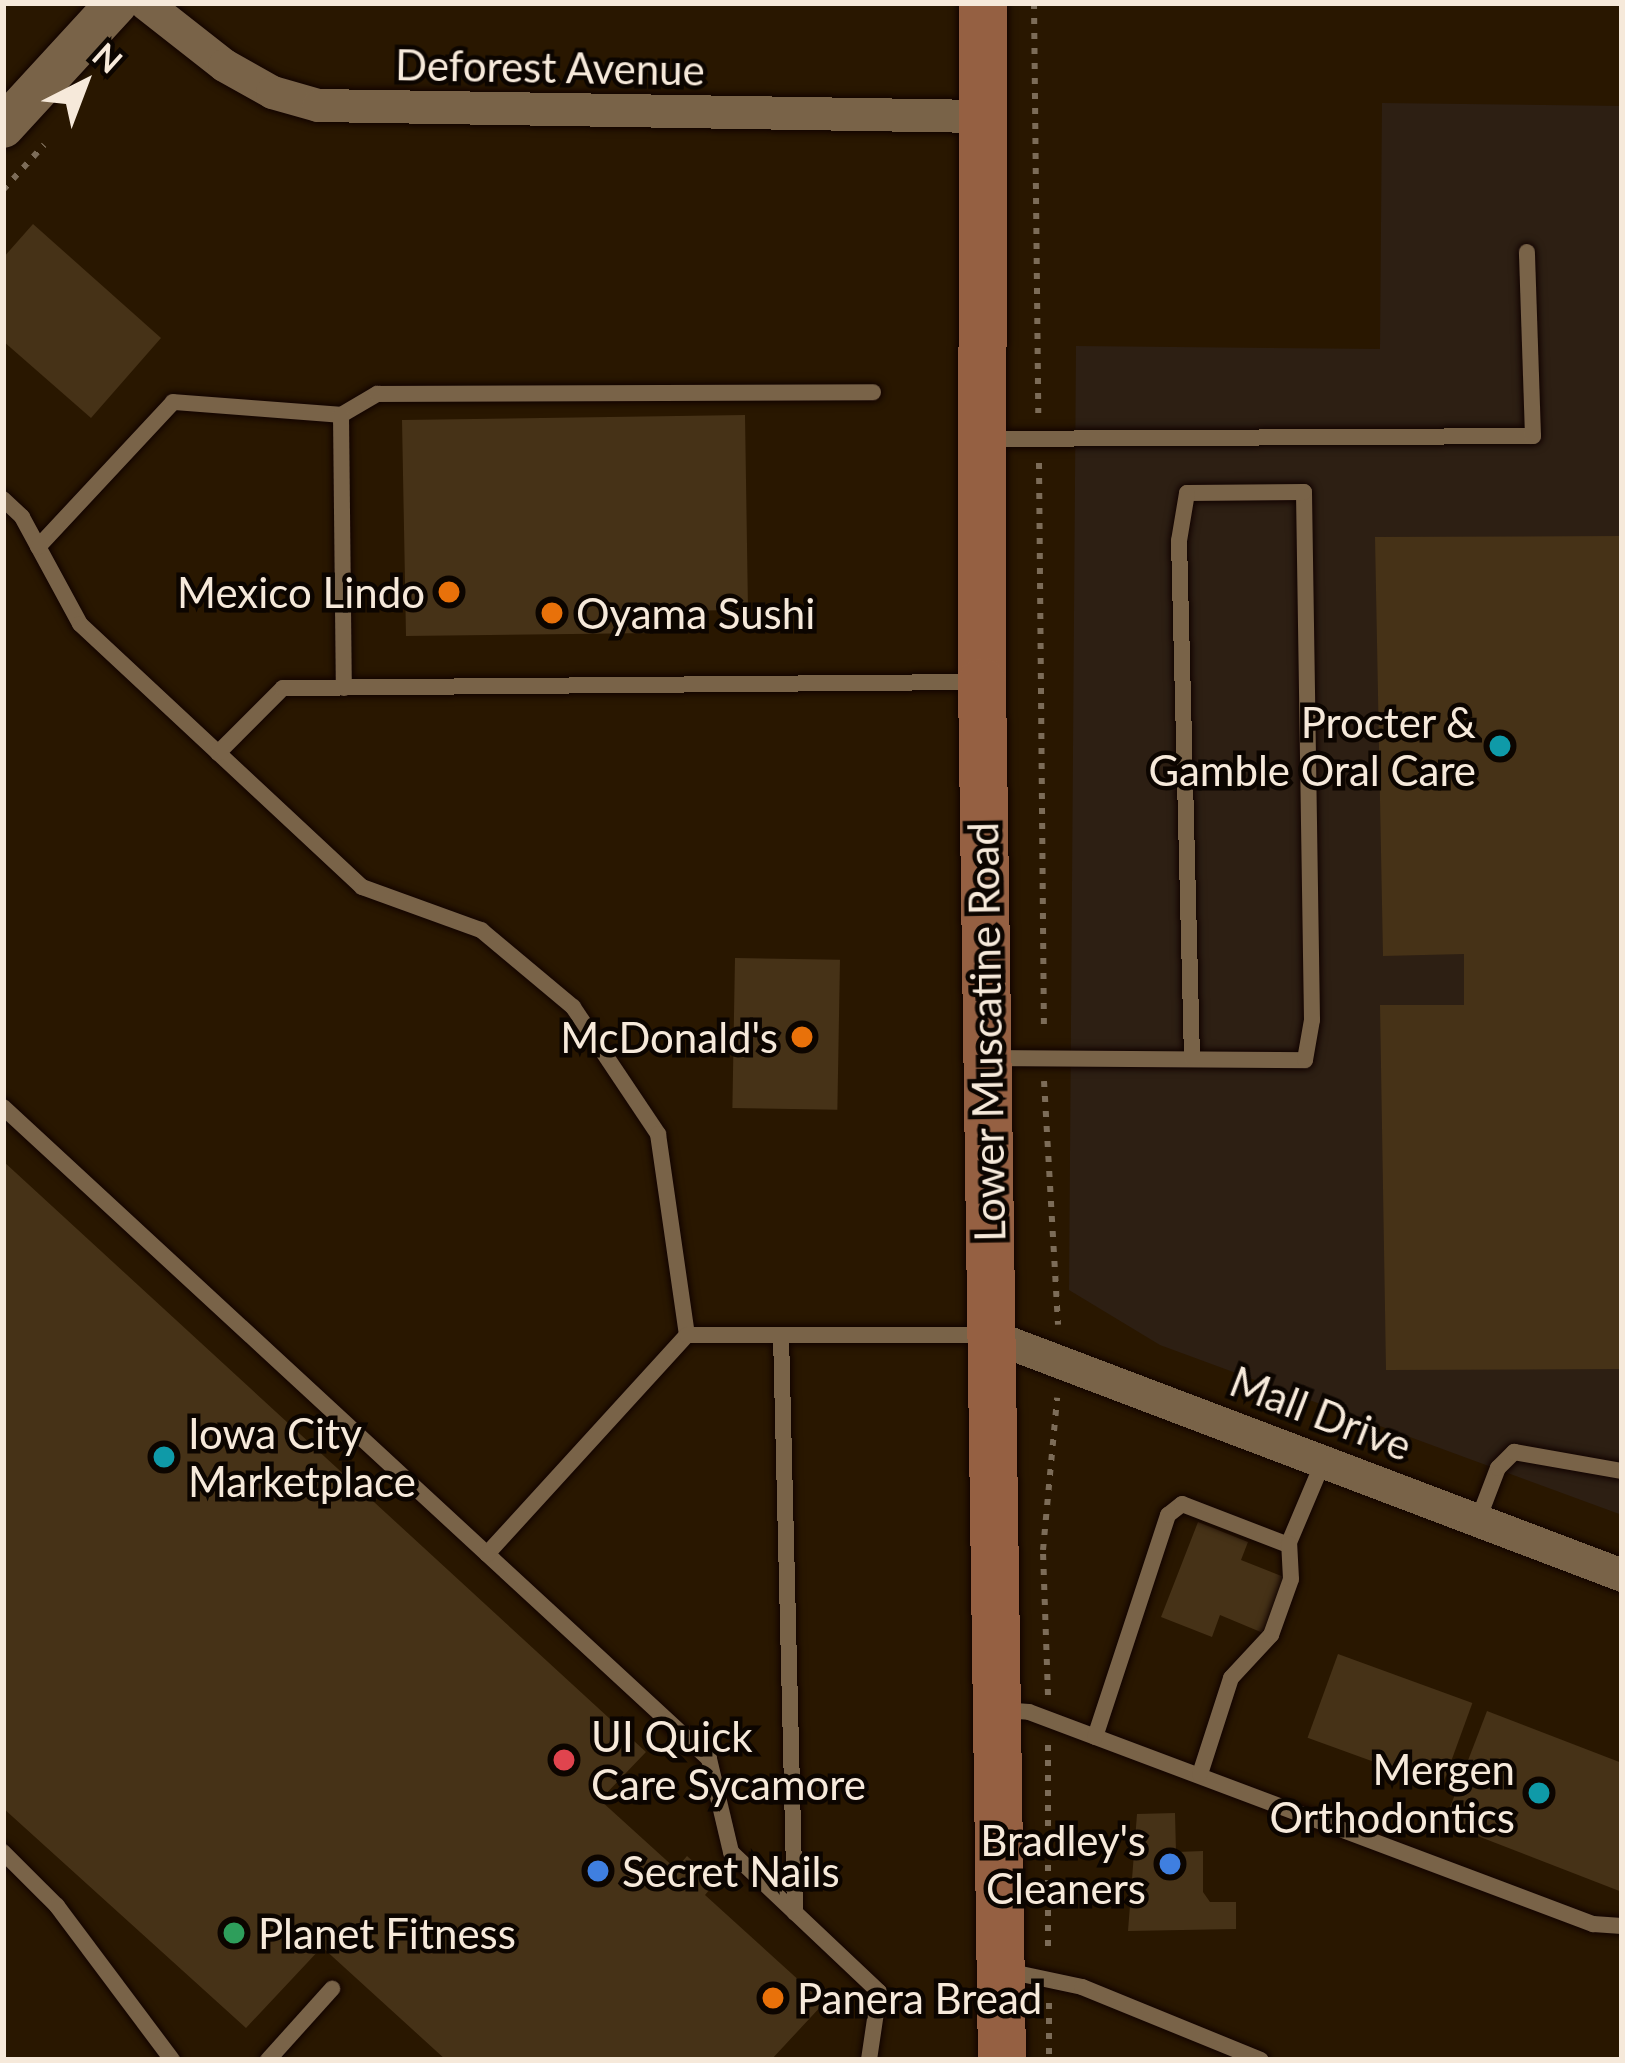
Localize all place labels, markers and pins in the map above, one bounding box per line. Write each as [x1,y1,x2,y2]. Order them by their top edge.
place label: Mexico Lindo [177,567,425,617]
marker: Mexico Lindo [436,579,462,605]
place label: Oyama Sushi [576,588,815,638]
marker: Oyama Sushi [539,600,565,626]
place label: Procter & Gamble Oral Care [1148,697,1476,795]
marker: Procter & Gamble Oral Care [1487,733,1513,759]
place label: McDonald's [560,1012,778,1062]
marker: McDonald's [789,1024,815,1050]
place label: Iowa City Marketplace [188,1408,416,1506]
marker: Iowa City Marketplace [151,1444,177,1470]
place label: UI Quick Care Sycamore [591,1711,866,1810]
marker: UI Quick Care Sycamore [548,1744,580,1776]
place label: Mergen Orthodontics [1270,1744,1515,1842]
marker: Mergen Orthodontics [1526,1780,1552,1806]
place label: Bradley's Cleaners [980,1815,1146,1914]
place label: Secret Nails [622,1846,840,1896]
marker: Bradley's Cleaners [1157,1851,1183,1877]
marker: Secret Nails [585,1858,611,1884]
place label: Planet Fitness [258,1908,516,1958]
marker: Planet Fitness [221,1920,247,1946]
place label: Panera Bread [797,1973,1042,2023]
marker: Panera Bread [760,1985,786,2011]

